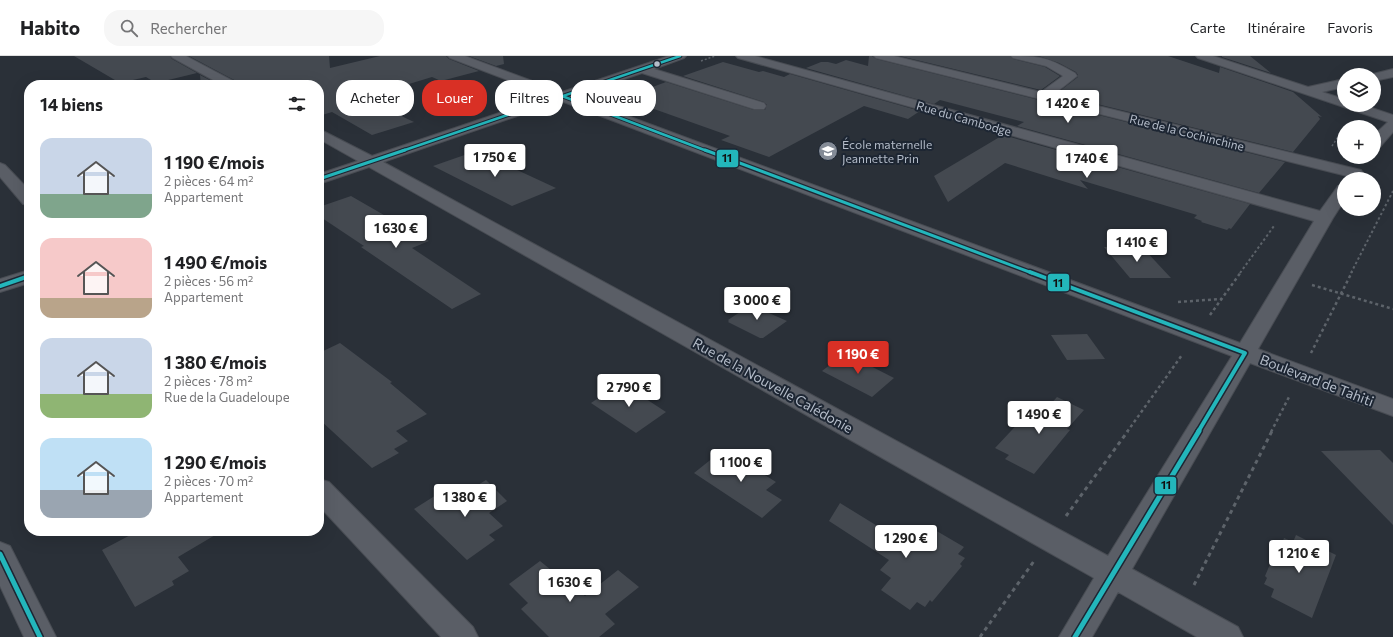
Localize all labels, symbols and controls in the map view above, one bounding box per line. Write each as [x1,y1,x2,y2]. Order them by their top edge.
search box [104,10,384,46]
text: Habito [20,16,80,39]
icon: search [118,17,140,39]
text: Rechercher [150,19,227,37]
text: Carte [1190,19,1225,36]
text: Itinéraire [1247,19,1305,36]
text: Favoris [1327,19,1373,36]
unlabelled marker [652,59,662,69]
map controls [1337,68,1381,216]
button: layers [1337,68,1381,112]
chip: Acheter [336,80,414,116]
chip: Louer [422,80,487,116]
chip: Filtres [495,80,563,116]
chip: Nouveau [571,80,656,116]
pin: 1 420 € [1031,90,1105,124]
icon: filters [286,93,308,115]
text: 14 biens [40,94,103,115]
text: 1 420 € [1046,95,1090,111]
street label: Rue du Cambodge [915,98,1013,138]
street label: Rue de la Cochinchine [1128,111,1246,153]
button: + [1337,120,1381,164]
place label: École maternelle Jeannette Prin [842,137,932,166]
school or university icon: École maternelle Jeannette Prin [817,140,839,162]
pin: 1 750 € [458,144,532,178]
pin: 1 740 € [1050,145,1124,179]
text: 1 750 € [473,149,517,165]
line badge: 11 [716,149,739,168]
text: 1 740 € [1066,150,1108,166]
text: 11 [722,151,732,164]
text: 1 190 €/mois [164,152,264,173]
icon: home [72,154,120,202]
button: − [1337,172,1381,216]
text: 2 pièces · 64 m² [164,173,254,189]
text: Appartement [164,189,243,205]
pin: 1 630 € [359,215,433,249]
text: 1 630 € [374,220,418,236]
pin: 1 410 € [1100,229,1174,263]
text: 1 410 € [1116,234,1158,250]
text: 1 490 €/mois [164,252,267,273]
icon: home [72,254,120,302]
text: 2 pièces · 56 m² [164,273,253,289]
line badge: 11 [1047,273,1070,292]
text: 11 [1053,276,1063,289]
pin: 3 000 € [720,287,794,321]
text: Appartement [164,289,243,305]
text: 3 000 € [733,292,781,308]
street label: Rue de la Nouvelle Calédonie [690,334,856,436]
pin: 1 190 € [821,341,895,375]
text: 1 190 € [837,346,879,362]
street label: Boulevard de Tahiti [1258,350,1376,410]
text: 1 380 €/mois [164,352,267,373]
icon: home [72,354,120,402]
text: 2 pièces · 78 m² [164,373,253,389]
pin: 2 790 € [592,374,666,408]
text: 2 790 € [606,379,652,395]
text: Rue de la Guadeloupe [164,389,290,405]
pin: 1 490 € [1002,401,1076,435]
text: 1 490 € [1017,406,1061,422]
pin: 1 100 € [704,449,778,483]
text: 1 290 €/mois [164,452,266,473]
icon: home [72,454,120,502]
text: 1 100 € [719,454,763,470]
text: 2 pièces · 70 m² [164,473,253,489]
line badge: 11 [1154,476,1177,495]
text: 11 [1161,478,1171,491]
pin: 1 380 € [428,484,502,518]
text: Appartement [164,489,243,505]
text: 1 380 € [443,489,487,505]
pin: 1 290 € [869,525,943,559]
text: 1 290 € [884,530,928,546]
pin: 1 210 € [1262,540,1336,574]
text: 1 210 € [1278,545,1320,561]
pin: 1 630 € [533,569,607,603]
text: 1 630 € [548,574,592,590]

